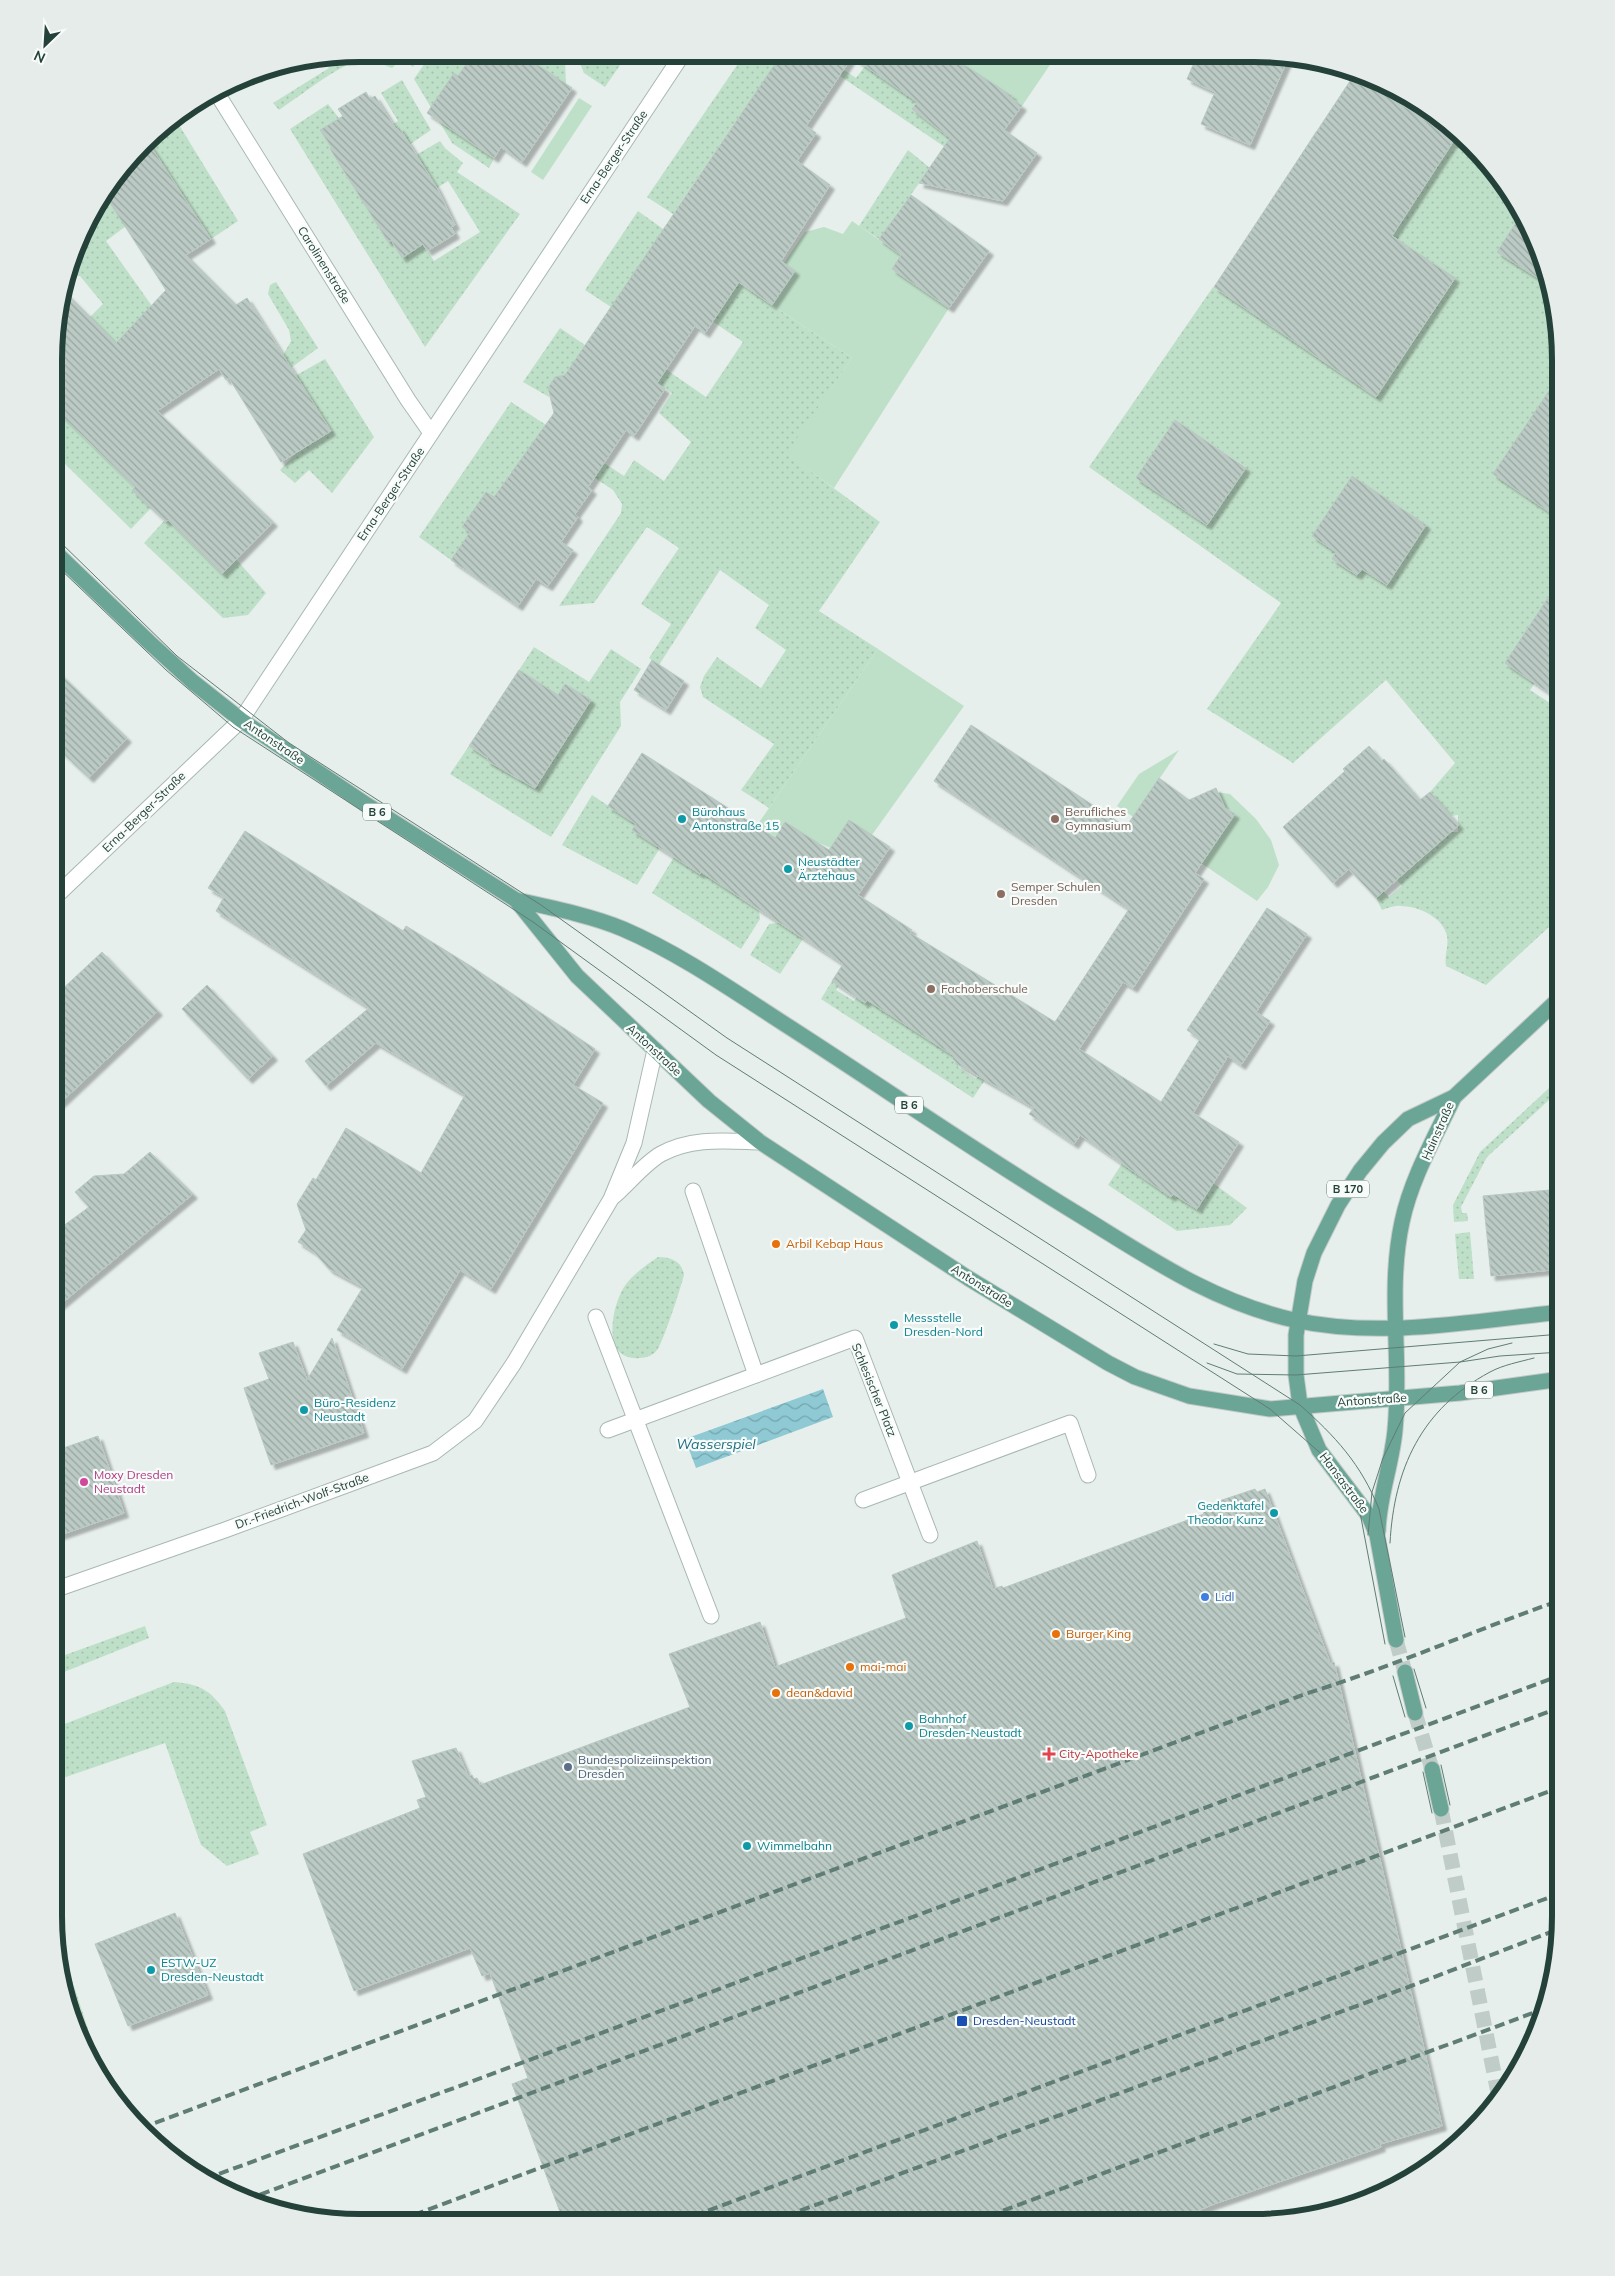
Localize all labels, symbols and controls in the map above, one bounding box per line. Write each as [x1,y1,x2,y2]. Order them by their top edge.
north arrow [20,20,70,70]
text: N [31,46,48,67]
street label: Erna-Berger-Straße [577,107,650,206]
street label: Carolinenstraße [295,223,354,306]
street label: Erna-Berger-Straße [354,444,427,543]
street label: Antonstraße [241,716,307,767]
street label: Erna-Berger-Straße [99,768,188,855]
road number: B 6 [363,804,391,820]
place label: Bürohaus Antonstraße 15 [692,804,779,833]
place label: Berufliches Gymnasium [1065,804,1131,833]
marker: Bürohaus Antonstraße 15 [676,813,688,825]
marker: Berufliches Gymnasium [1049,813,1061,825]
place label: Neustädter Ärztehaus [798,854,861,883]
marker: Neustädter Ärztehaus [782,863,794,875]
place label: Semper Schulen Dresden [1011,879,1101,908]
marker: Semper Schulen Dresden [995,888,1007,900]
place label: Fachoberschule [941,981,1028,996]
marker: Fachoberschule [925,983,937,995]
street label: Antonstraße [624,1020,685,1079]
road number: B 6 [895,1096,923,1114]
street label: Hainstraße [1418,1099,1457,1162]
road number: B 170 [1327,1180,1369,1198]
place label: Arbil Kebap Haus [786,1236,883,1251]
marker: Arbil Kebap Haus [770,1238,782,1250]
street label: Antonstraße [949,1261,1016,1310]
place label: Messstelle Dresden-Nord [904,1310,983,1339]
marker: Messstelle Dresden-Nord [888,1319,900,1331]
street label: Schlesischer Platz [849,1341,900,1439]
road number: B 6 [1465,1382,1493,1398]
street label: Antonstraße [1337,1390,1407,1409]
place label: Büro-Residenz Neustadt [314,1395,396,1424]
marker: Büro-Residenz Neustadt [298,1404,310,1416]
water label: Wasserspiel [676,1435,756,1453]
street label: Hansastraße [1317,1449,1372,1516]
place label: Moxy Dresden Neustadt [94,1467,173,1496]
street label: Dr.-Friedrich-Wolf-Straße [233,1469,371,1532]
marker: Moxy Dresden Neustadt [78,1476,90,1488]
place label: Gedenktafel Theodor Kunz [1187,1498,1264,1527]
marker: Gedenktafel Theodor Kunz [1268,1507,1280,1519]
place label: Lidl [1215,1589,1234,1604]
marker: Lidl [1199,1591,1211,1603]
place label: Burger King [1066,1626,1131,1641]
marker: Burger King [1050,1628,1062,1640]
place label: mai-mai [860,1659,906,1674]
marker: mai-mai [844,1661,856,1673]
place label: dean&david [786,1685,853,1700]
marker: dean&david [770,1687,782,1699]
place label: Bahnhof Dresden-Neustadt [919,1711,1022,1740]
marker: Bahnhof Dresden-Neustadt [903,1720,915,1732]
place label: City-Apotheke [1059,1746,1139,1761]
marker: City-Apotheke [1043,1748,1055,1760]
place label: Bundespolizeiinspektion Dresden [578,1752,712,1781]
marker: Bundespolizeiinspektion Dresden [562,1761,574,1773]
place label: Wimmelbahn [757,1838,832,1853]
marker: Wimmelbahn [741,1840,753,1852]
place label: ESTW-UZ Dresden-Neustadt [161,1955,264,1984]
marker: ESTW-UZ Dresden-Neustadt [145,1964,157,1976]
place label: Dresden-Neustadt [973,2013,1076,2028]
marker: Dresden-Neustadt [955,2014,969,2028]

